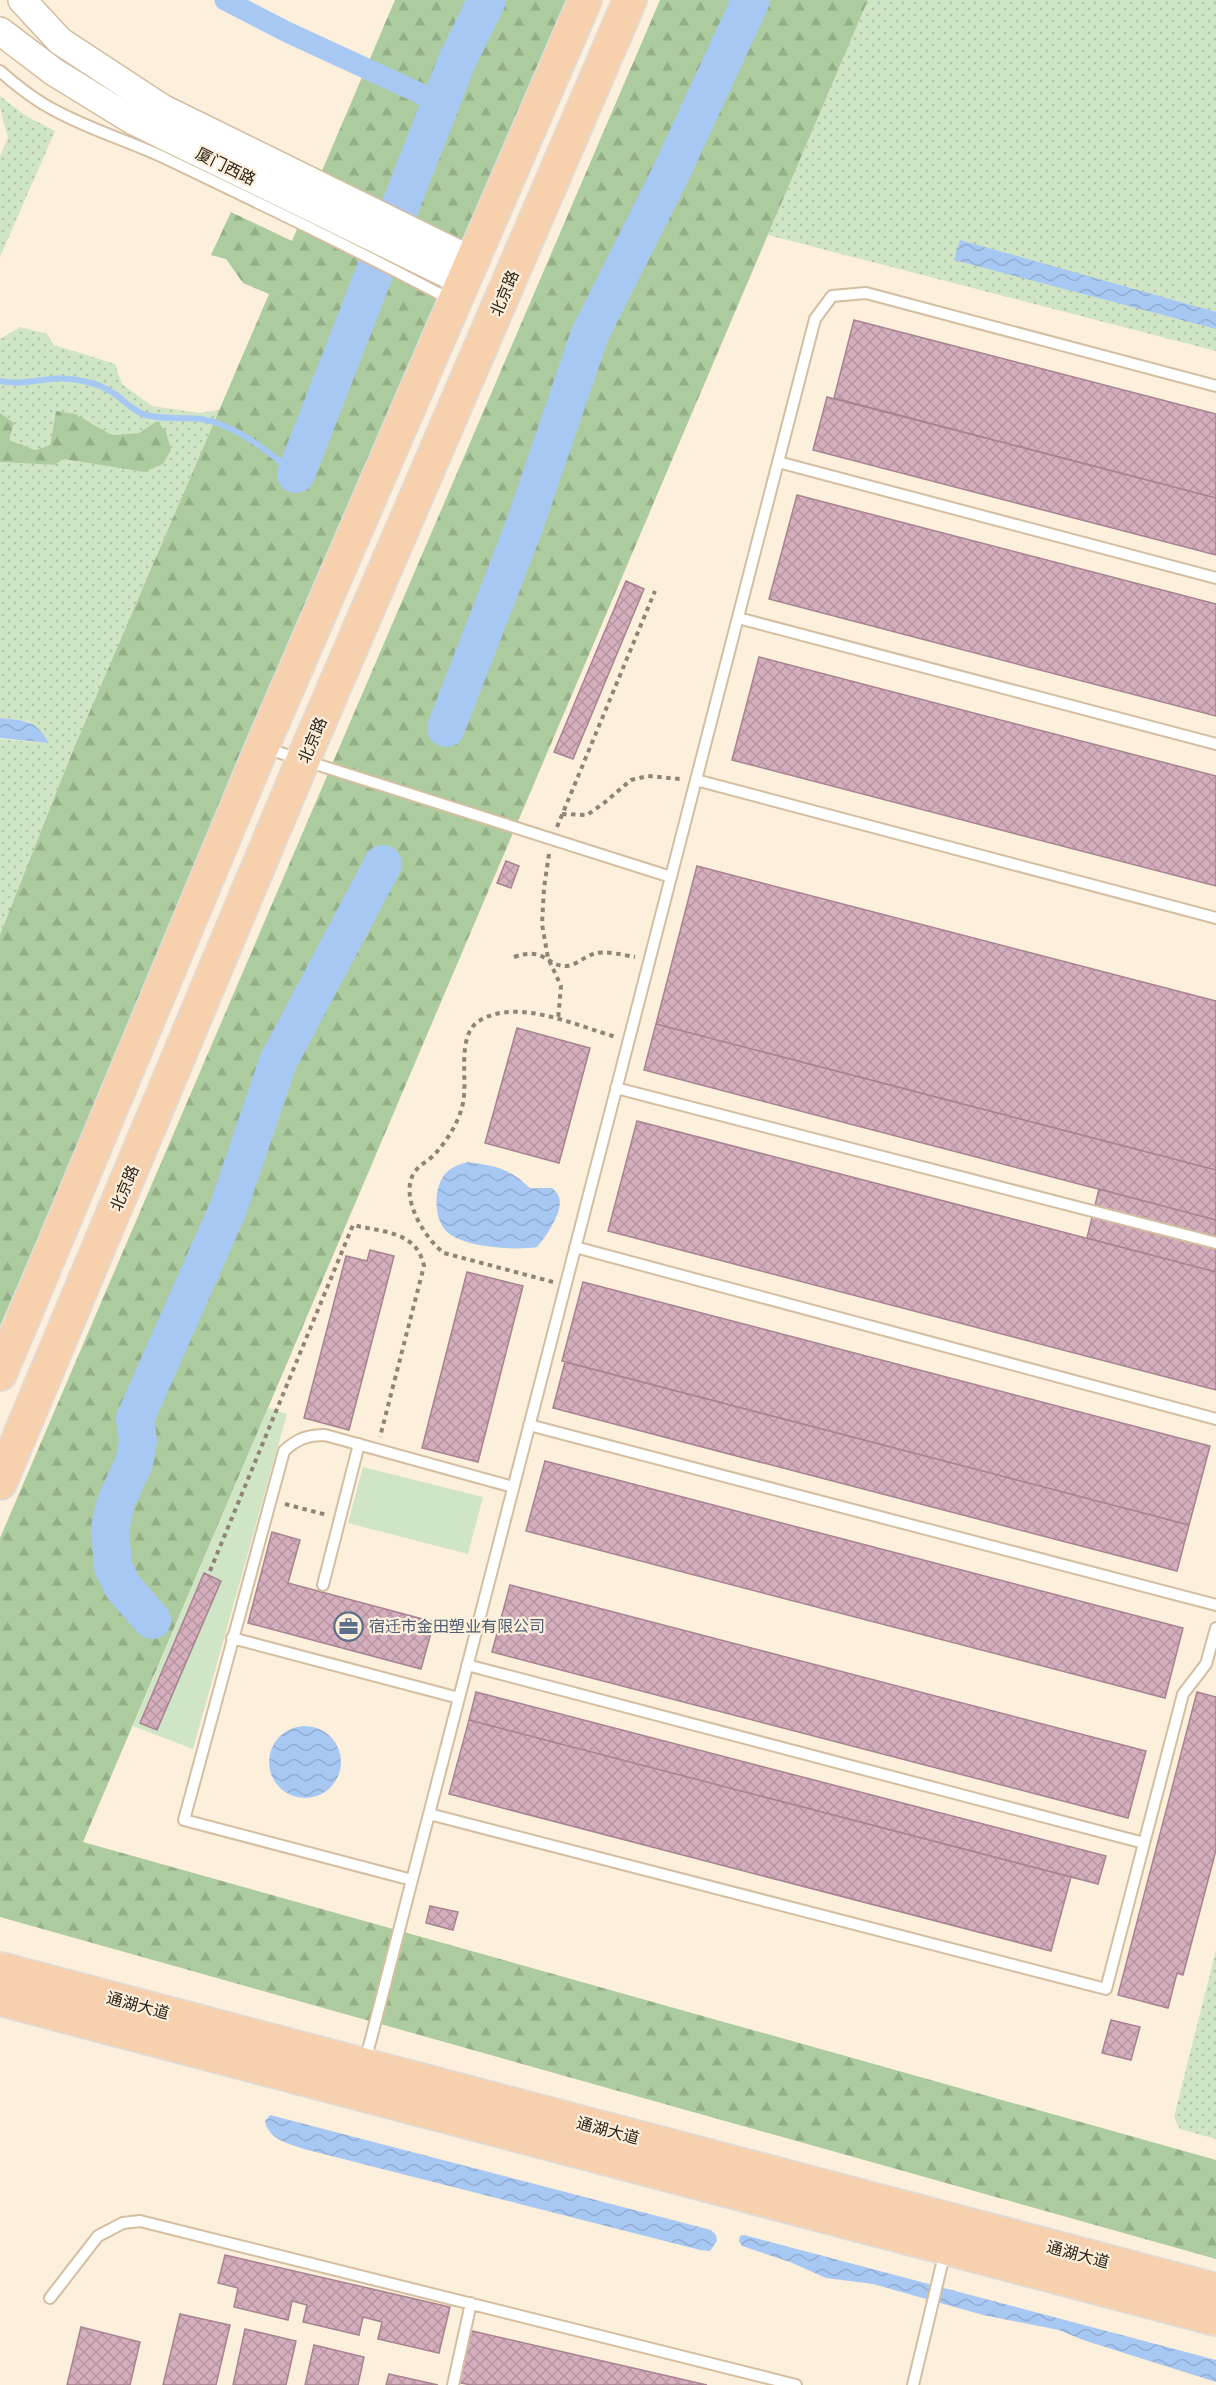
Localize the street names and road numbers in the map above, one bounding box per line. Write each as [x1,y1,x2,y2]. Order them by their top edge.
street label: 厦门西路 [193,144,259,189]
street label: 北京路 [486,267,523,319]
street label: 北京路 [294,714,331,766]
street label: 北京路 [106,1162,143,1214]
street label: 通湖大道 [104,1988,171,2023]
street label: 通湖大道 [574,2113,641,2148]
street label: 通湖大道 [1044,2237,1111,2272]

